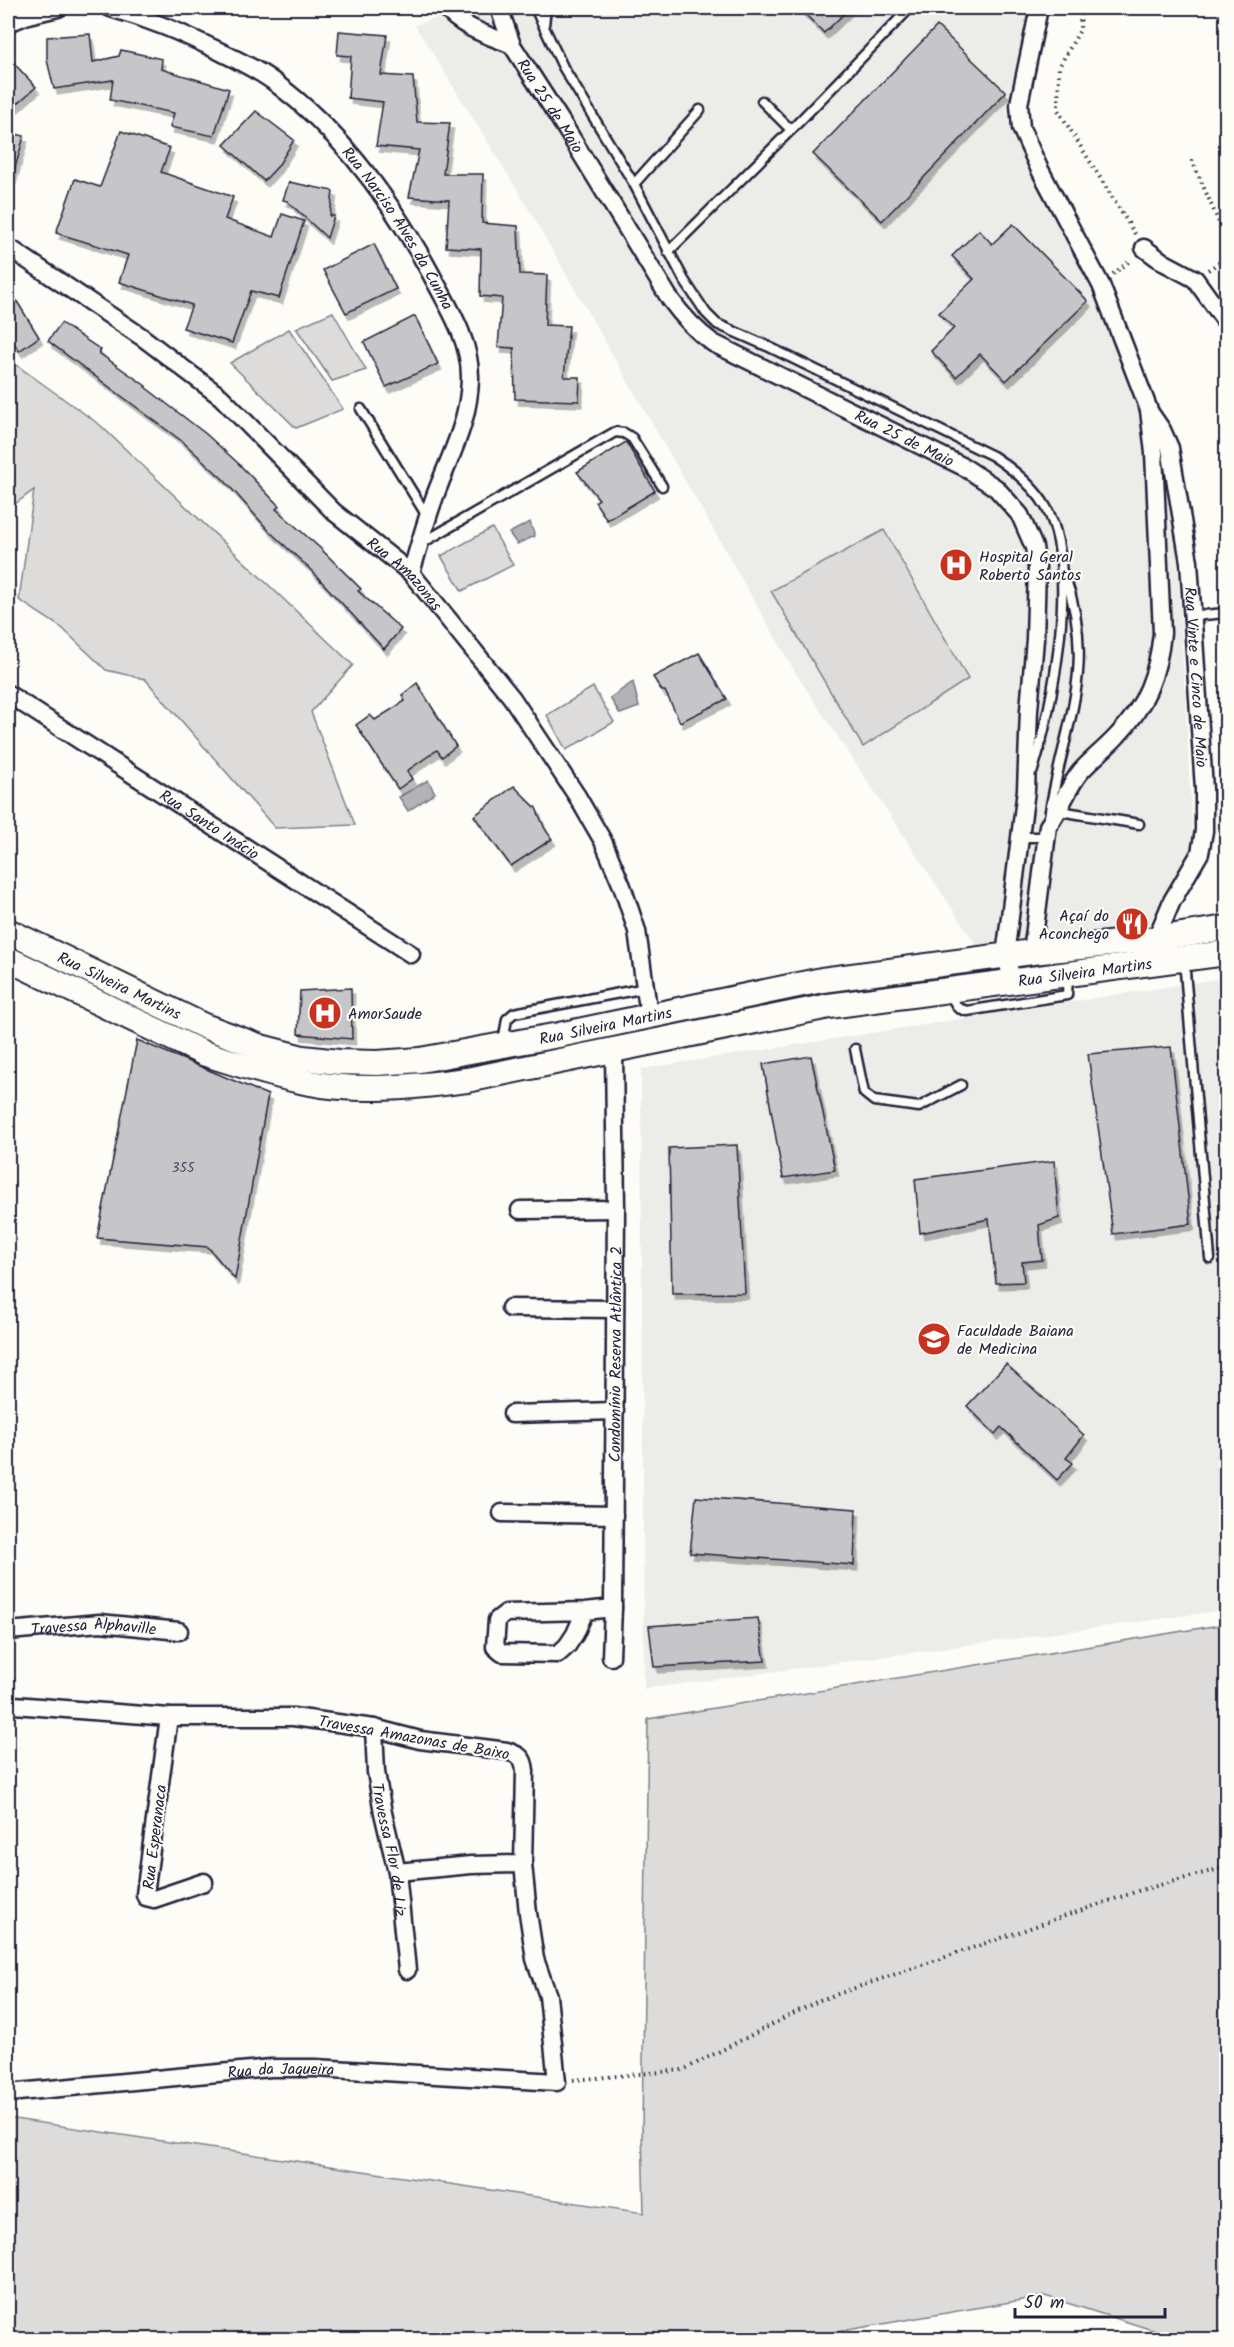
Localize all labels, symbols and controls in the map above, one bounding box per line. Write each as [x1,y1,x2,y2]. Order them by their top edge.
street label: Rua 25 de Maio [510,54,589,158]
street label: Rua Narciso Alves da Cunha [335,141,459,315]
street label: Rua 25 de Maio [850,404,958,474]
street label: Rua Amazonas [361,531,448,617]
place label: Hospital Geral Roberto Santos [979,545,1081,588]
hospital icon: Hospital Geral Roberto Santos [938,547,974,583]
street label: Rua Vinte e Cinco de Maio [1177,586,1214,768]
street label: Rua Santo Inácio [154,784,264,867]
place label: Açaí do Aconchego [1039,904,1109,947]
restaurant icon: Açaí do Aconchego [1114,906,1150,942]
street label: Rua Silveira Martins [53,946,185,1027]
street label: Rua Silveira Martins [1017,952,1154,995]
hospital icon: AmorSaude [307,995,343,1031]
street label: Rua Silveira Martins [537,1001,675,1052]
place label: AmorSaude [348,1002,422,1027]
house number: 355 [171,1157,196,1179]
street label: Condomínio Reserva Atlântica 2 [603,1246,630,1462]
place label: Faculdade Baiana de Medicina [957,1319,1074,1362]
school or university icon: Faculdade Baiana de Medicina [916,1321,952,1357]
street label: Travessa Alphaville [30,1612,157,1643]
street label: Travessa Amazonas de Baixo [316,1709,511,1768]
street label: Travessa Flor de Liz [364,1781,412,1918]
street label: Rua Esperanaca [137,1783,174,1891]
street label: Rua da Jaqueira [226,2057,335,2086]
scale bar [1015,2281,1165,2319]
text: 50 m [1024,2289,1064,2318]

